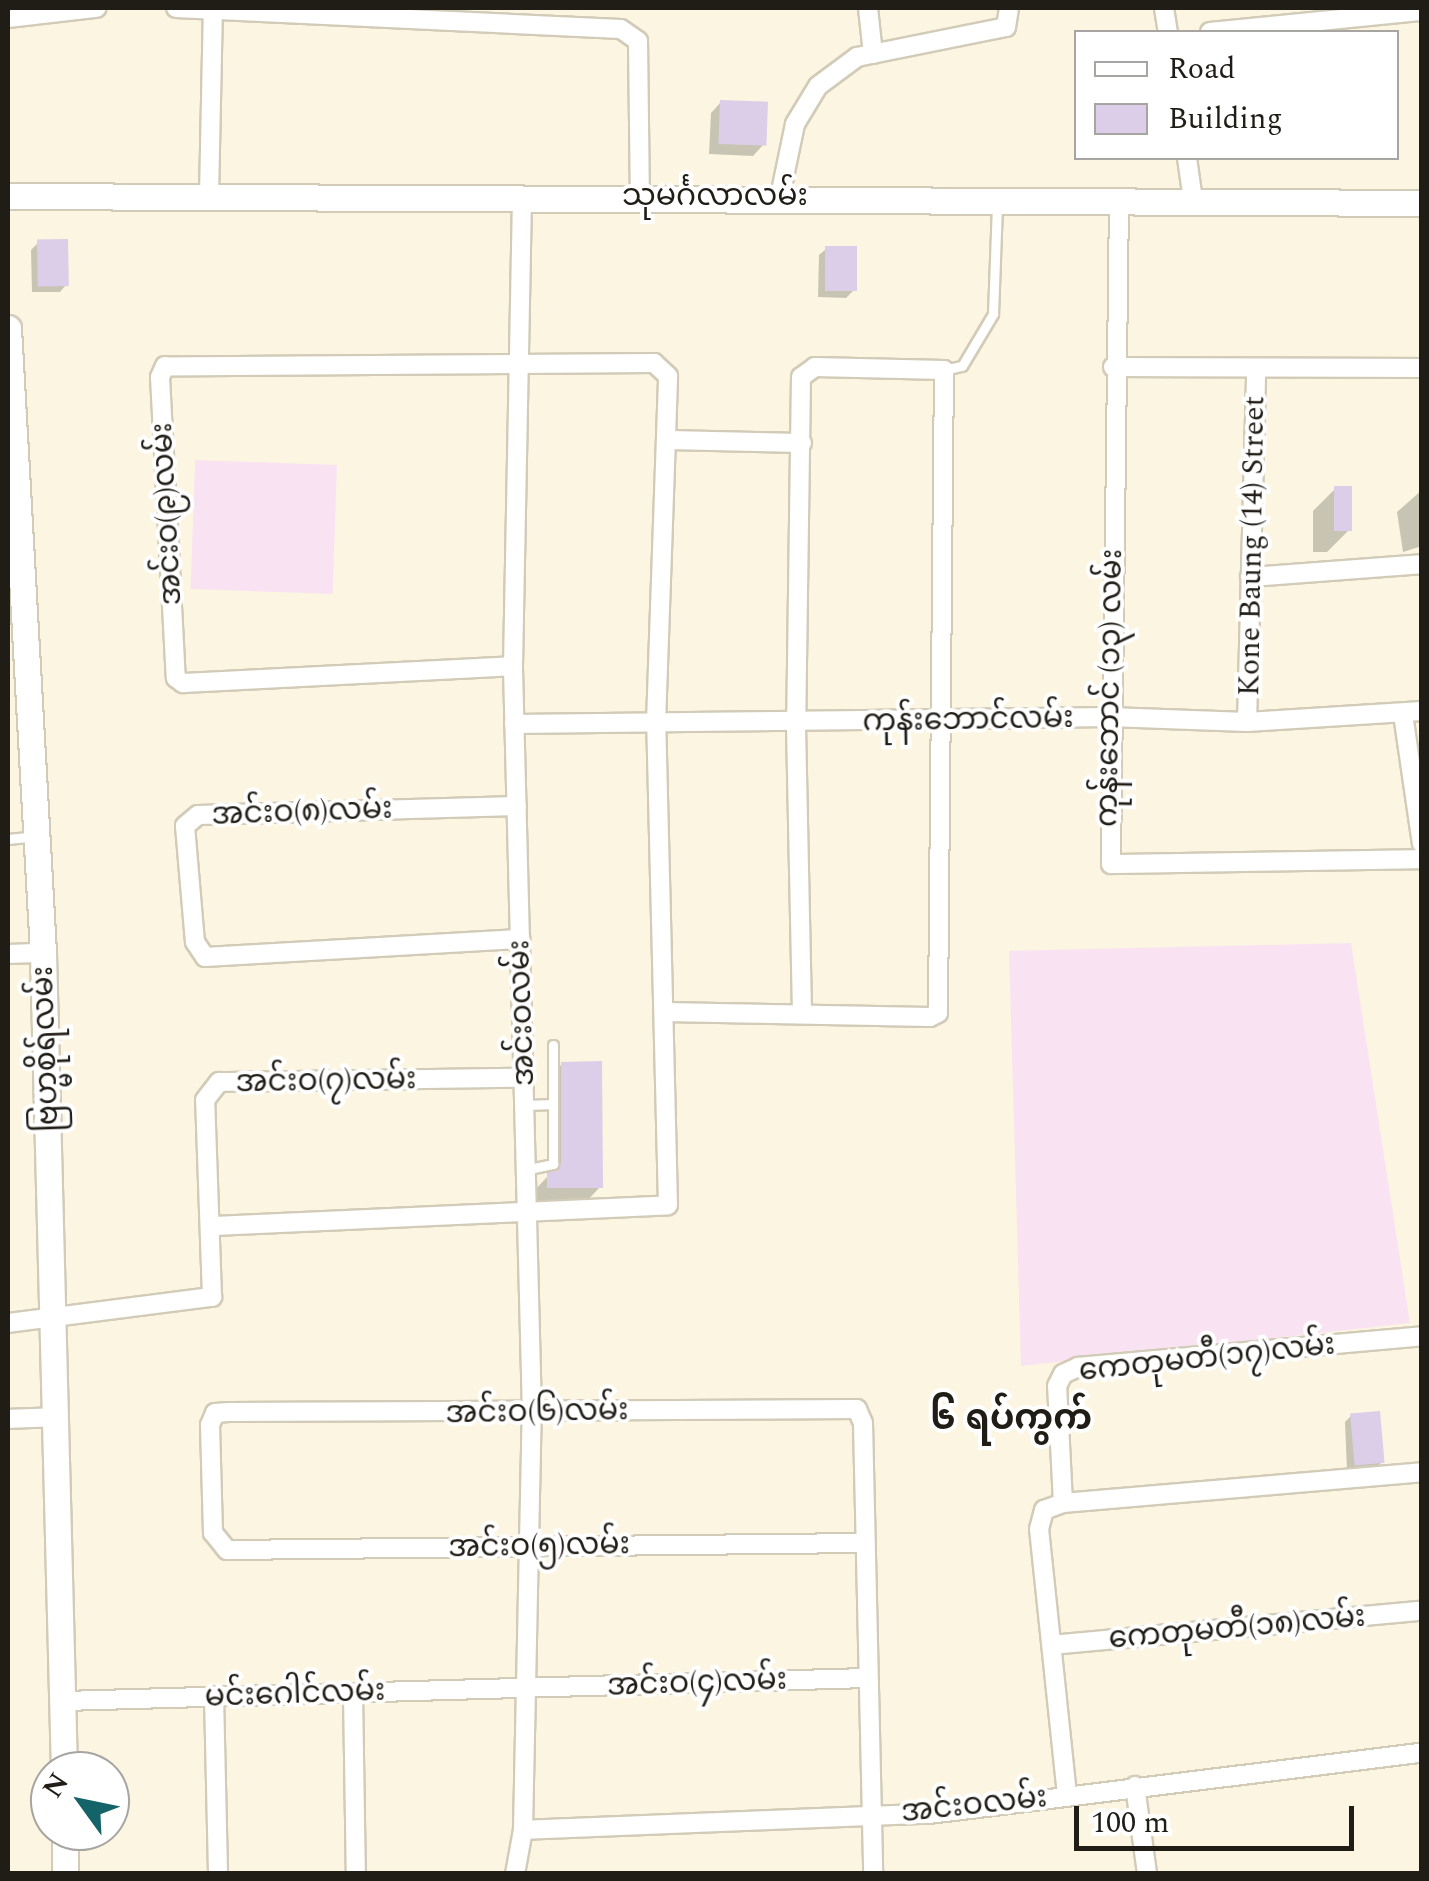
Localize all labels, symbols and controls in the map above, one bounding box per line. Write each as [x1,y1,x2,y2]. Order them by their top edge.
legend [1074,30,1399,160]
text: Road [1168,46,1236,92]
text: Building [1168,96,1283,142]
street label: သုမင်္ဂလာလမ်း [622,178,808,214]
street label: Kone Baung (14) Street [1231,396,1273,696]
street label: အင်းဝ(၉)လမ်း [144,422,190,606]
street label: ကုန်းဘောင် (၁၃) လမ်း [1090,549,1130,827]
street label: ကုန်းဘောင်လမ်း [862,700,1074,740]
street label: အင်းဝ(၈)လမ်း [211,791,393,833]
street label: အင်းဝလမ်း [501,939,543,1087]
street label: ဗြဟ္မစိုရ်လမ်း [25,965,67,1133]
street label: အင်းဝ(၇)လမ်း [235,1061,417,1101]
street label: ကေတုမတီ(၁၇)လမ်း [1077,1327,1337,1389]
street label: အင်းဝ(၆)လမ်း [445,1392,629,1432]
district label: ၆ ရပ်ကွက် [930,1398,1092,1440]
street label: အင်းဝ(၅)လမ်း [448,1526,630,1566]
street label: ကေတုမတီ(၁၈)လမ်း [1107,1599,1367,1657]
street label: အင်းဝ(၄)လမ်း [606,1662,788,1704]
street label: မင်းဂေါင်လမ်း [204,1673,386,1715]
north arrow [30,1751,130,1851]
text: N [32,1764,80,1807]
street label: အင်းဝလမ်း [899,1779,1049,1831]
scale bar [1079,1786,1359,1848]
text: 100 m [1091,1800,1169,1846]

